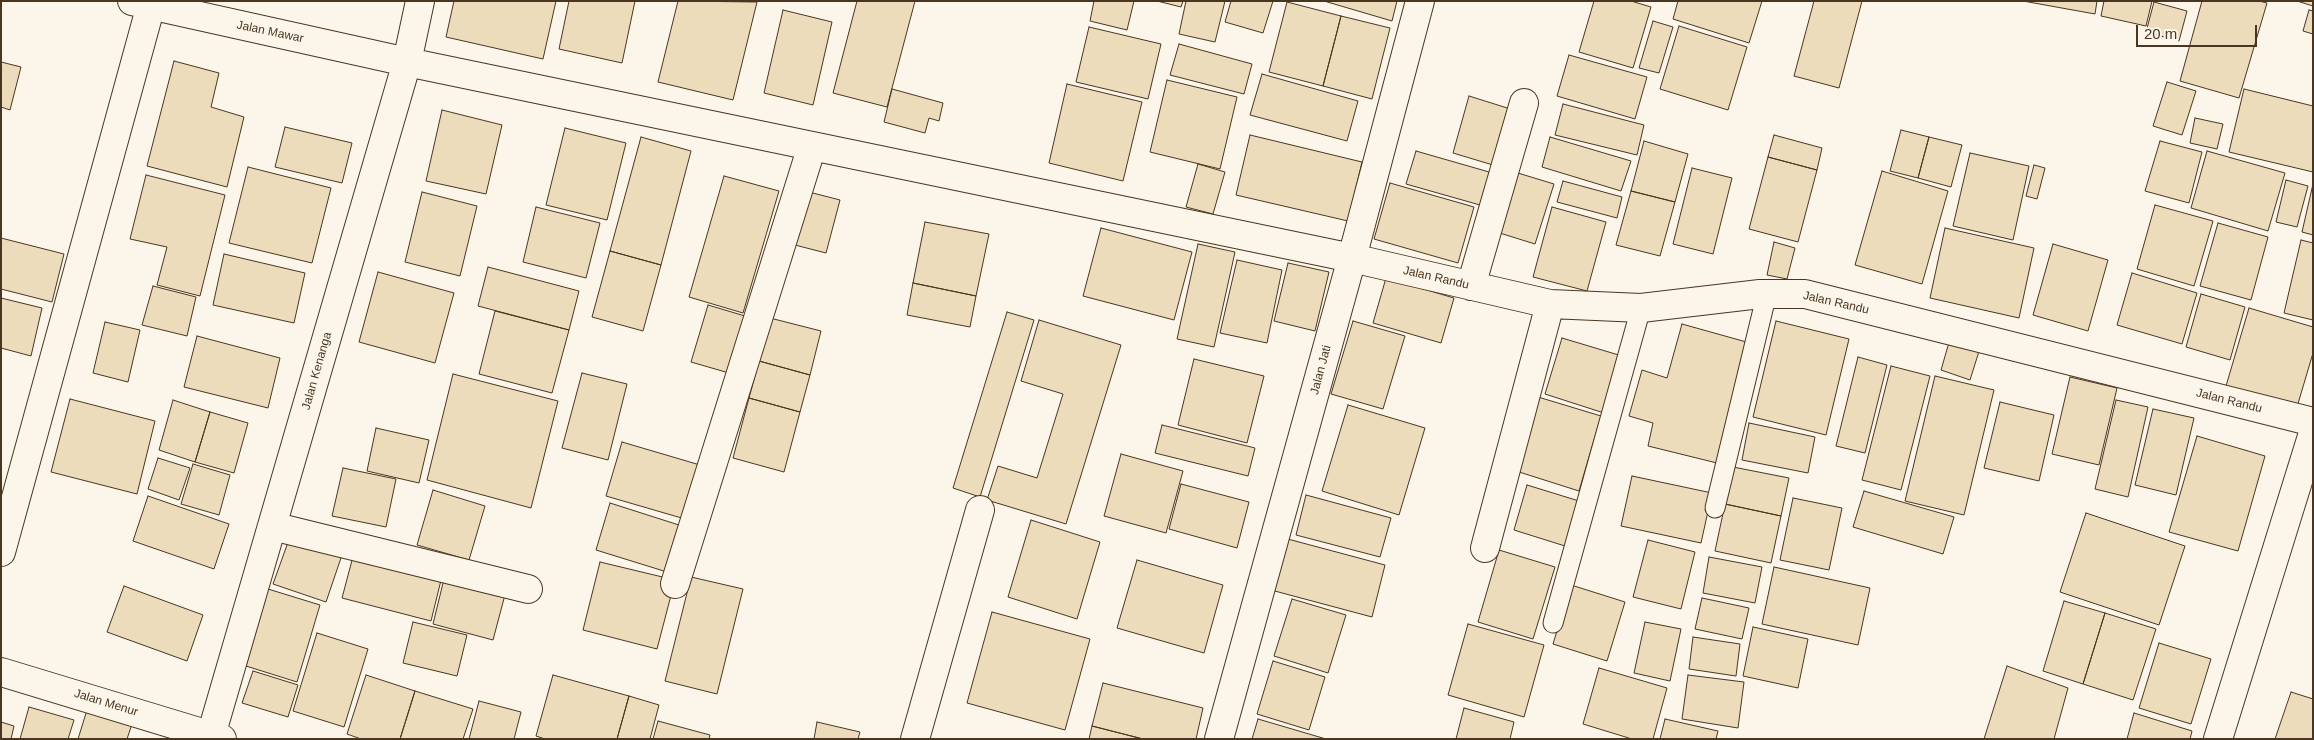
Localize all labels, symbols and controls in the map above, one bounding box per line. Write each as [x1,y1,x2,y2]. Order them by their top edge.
scale bar [2139,15,2260,47]
street label: Jalan Mawar [235,18,305,46]
text: 20 m [2144,25,2177,42]
street label: Jalan Randu [1402,263,1470,293]
street label: Jalan Randu [1802,288,1870,318]
street label: Jalan Kenanga [299,331,335,411]
street label: Jalan Jati [1307,344,1335,396]
street label: Jalan Randu [2195,386,2263,416]
street label: Jalan Menur [72,686,140,720]

